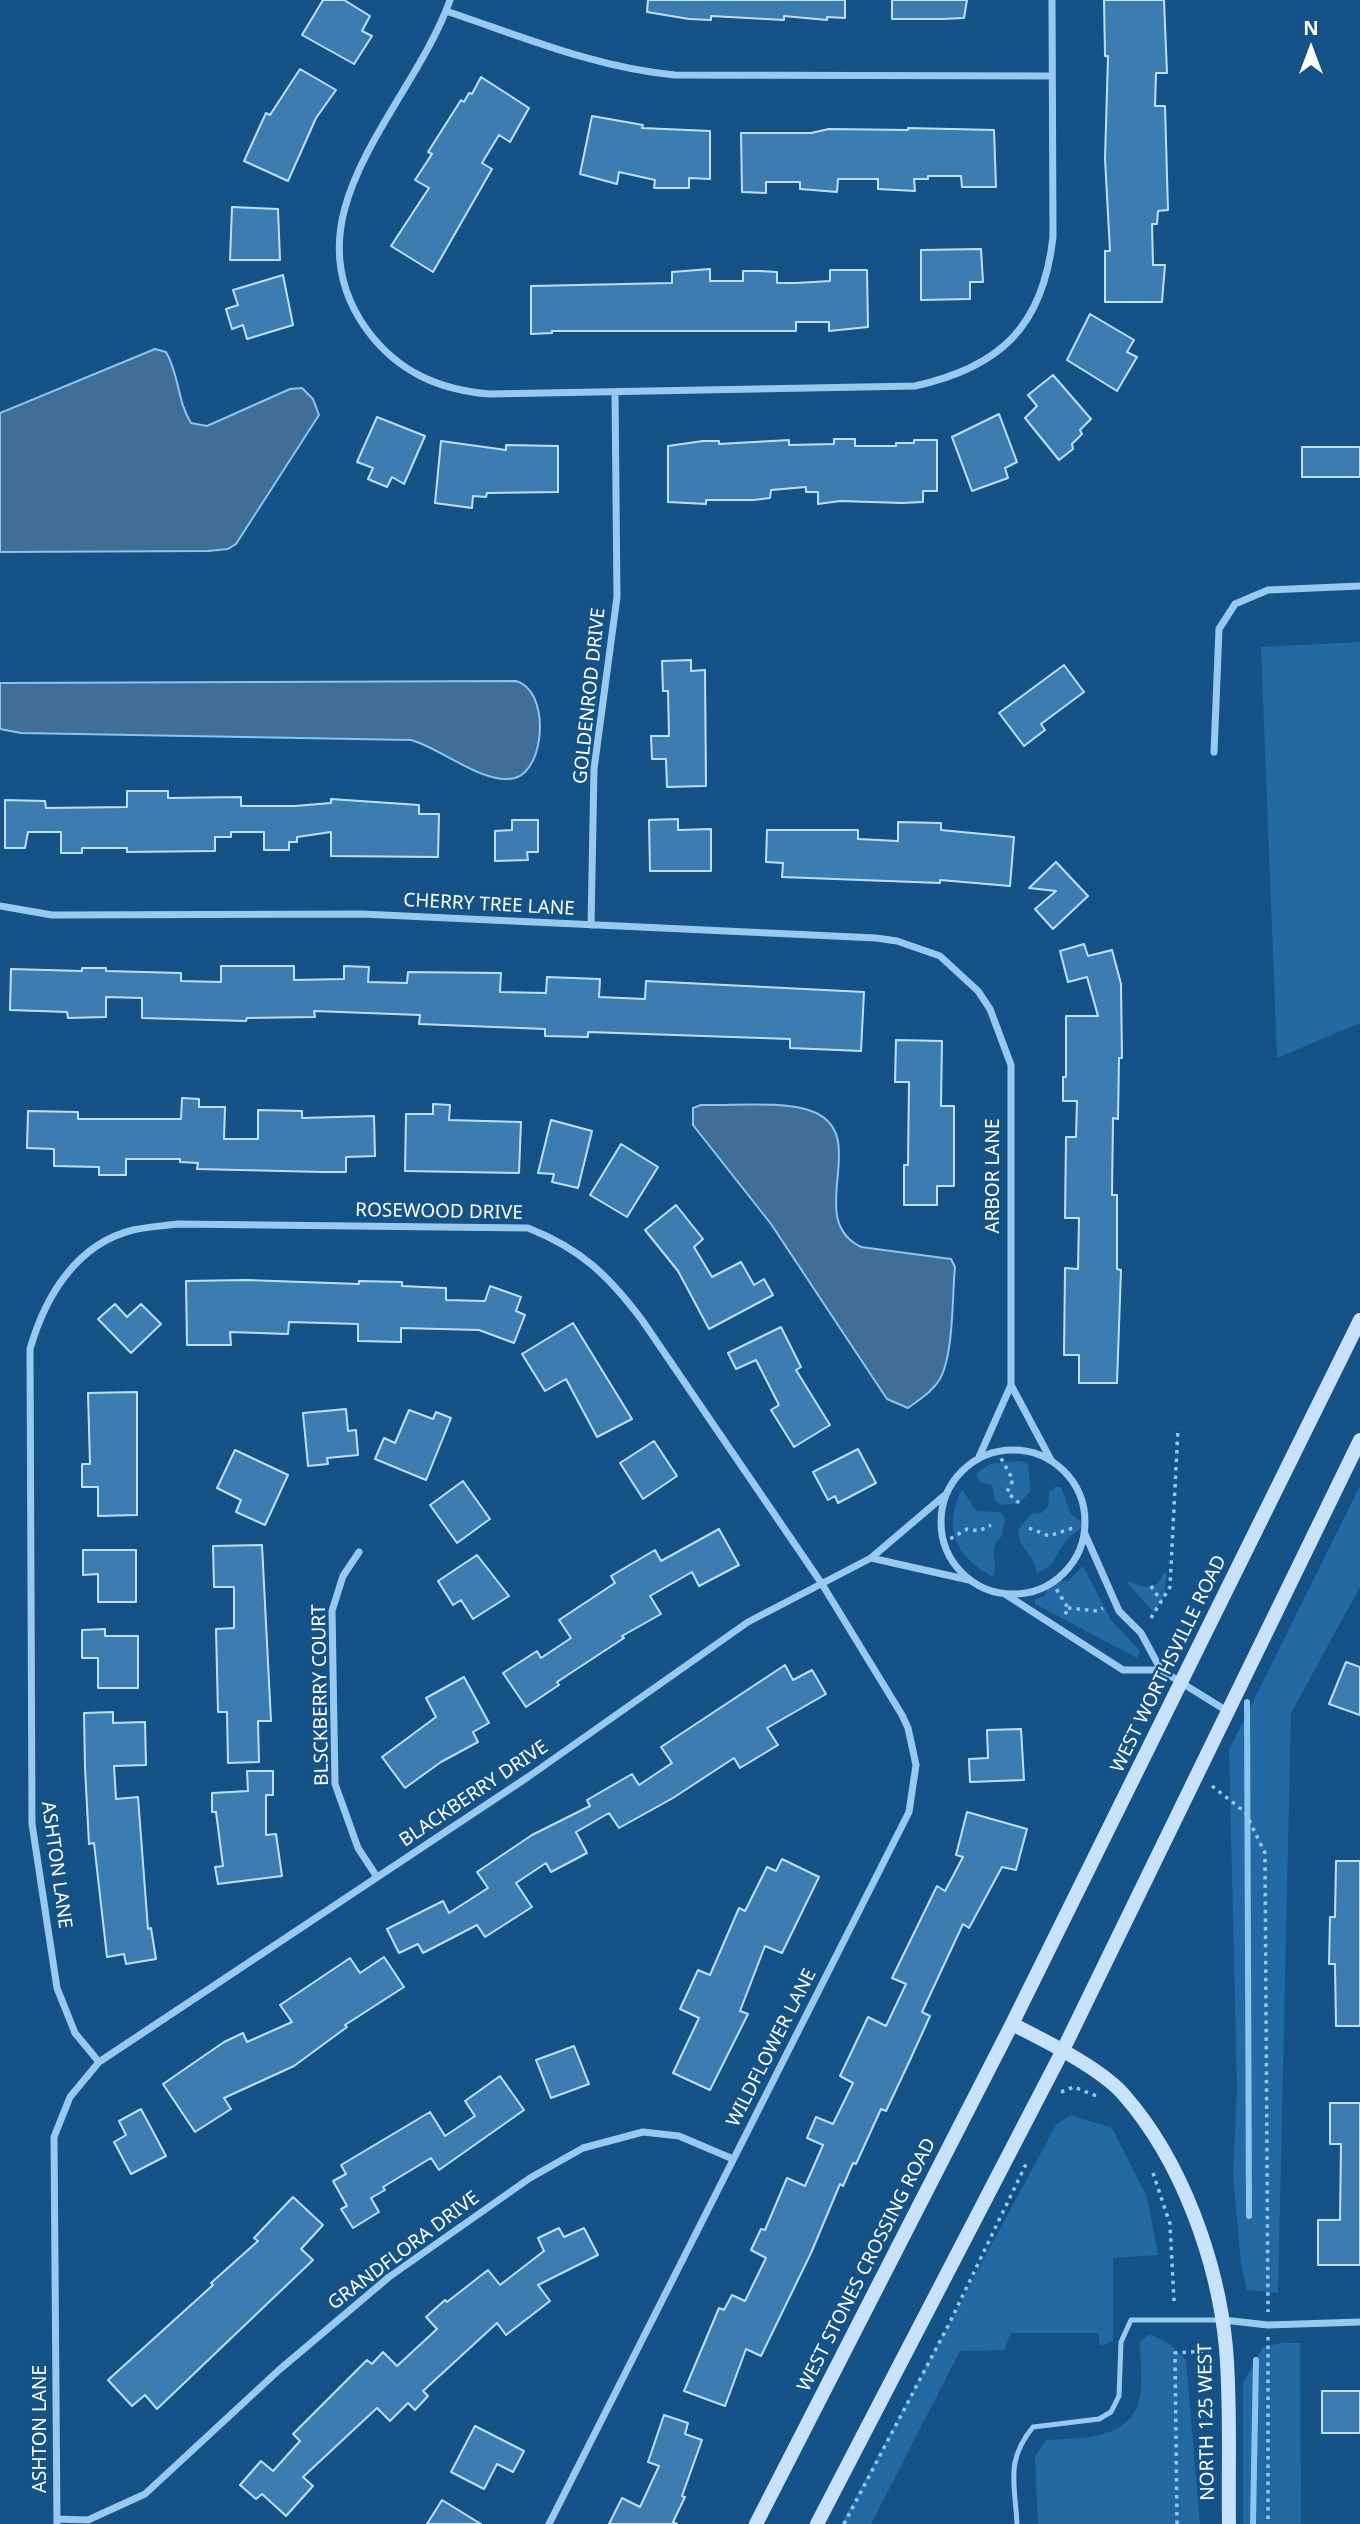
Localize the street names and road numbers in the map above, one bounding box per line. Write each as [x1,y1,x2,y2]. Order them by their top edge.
street label: GOLDENROD DRIVE [569,607,611,785]
street label: CHERRY TREE LANE [403,889,575,921]
street label: ARBOR LANE [983,1118,1005,1234]
street label: ROSEWOOD DRIVE [355,1199,523,1225]
street label: WEST WORTHSVILLE ROAD [1106,1552,1232,1776]
street label: BLSCKBERRY COURT [308,1604,334,1786]
street label: BLACKBERRY DRIVE [395,1736,553,1852]
street label: ASHTON LANE [36,1800,76,1930]
street label: WILDFLOWER LANE [722,1965,822,2131]
street label: WEST STONES CROSSING ROAD [793,2134,941,2396]
street label: GRANDFLORA DRIVE [324,2187,484,2315]
street label: NORTH 125 WEST [1194,2343,1220,2501]
street label: ASHTON LANE [30,2365,52,2493]

